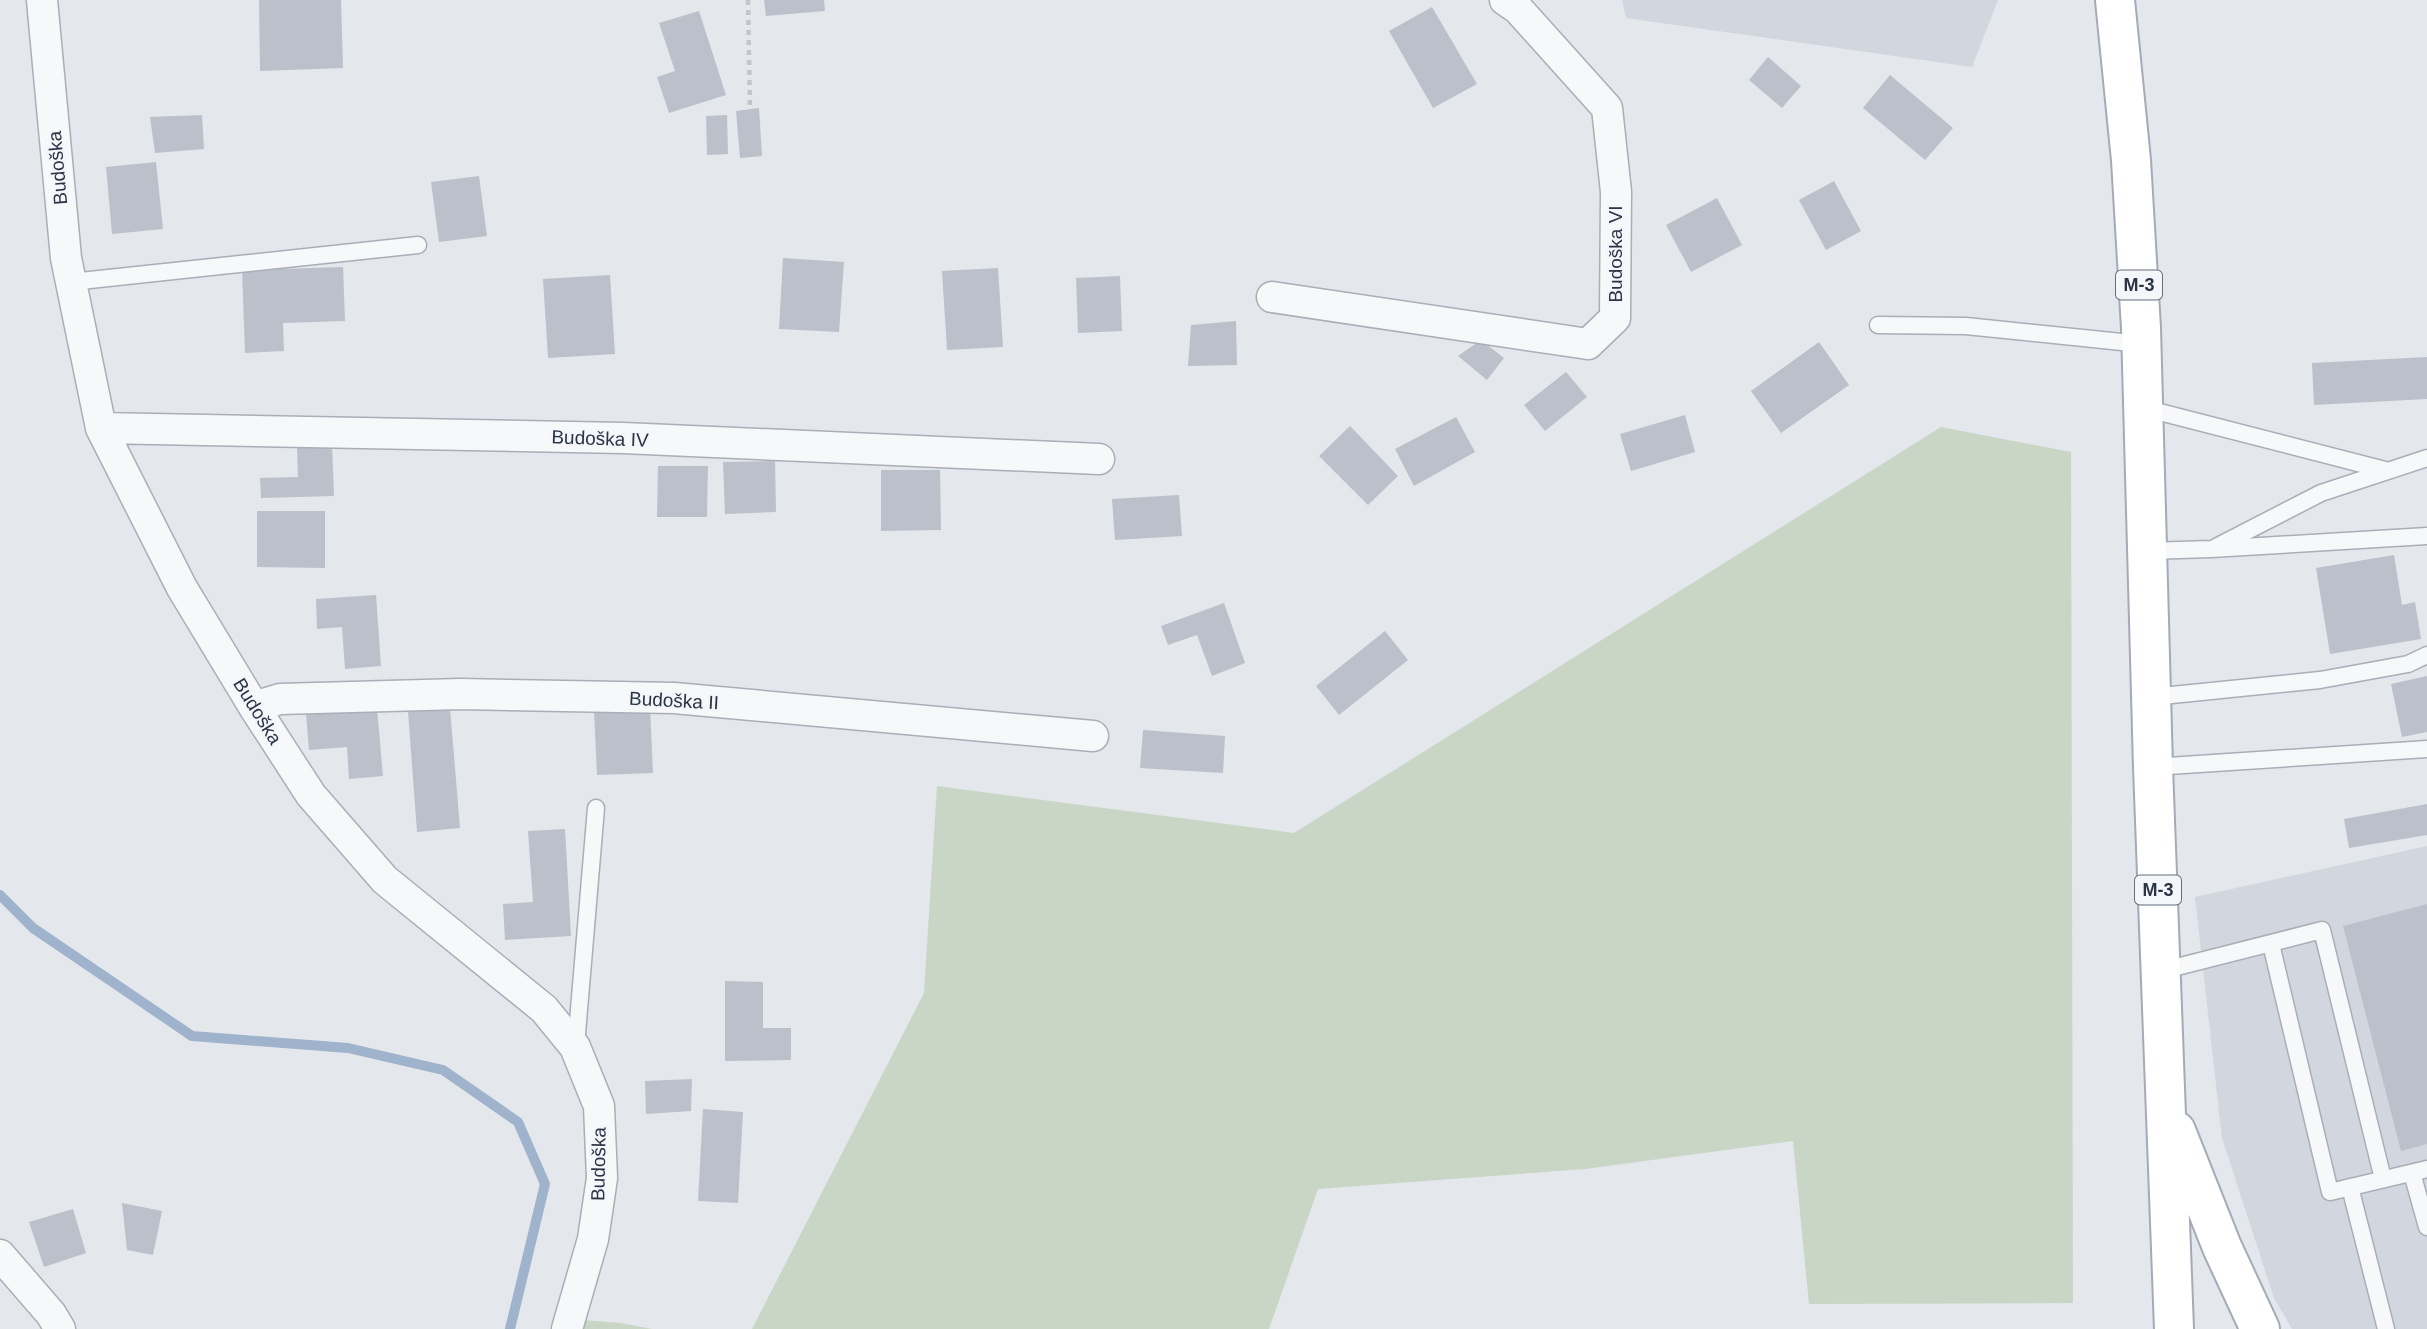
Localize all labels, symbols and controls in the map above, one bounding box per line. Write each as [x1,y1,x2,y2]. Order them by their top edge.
street label: Budoška [44,130,71,206]
street label: Budoška VI [1605,205,1626,303]
road number: M-3 [2116,270,2162,300]
street label: Budoška IV [551,426,649,451]
street label: Budoška [229,674,286,749]
street label: Budoška II [629,688,719,713]
road number: M-3 [2135,876,2181,904]
street label: Budoška [587,1126,610,1201]

